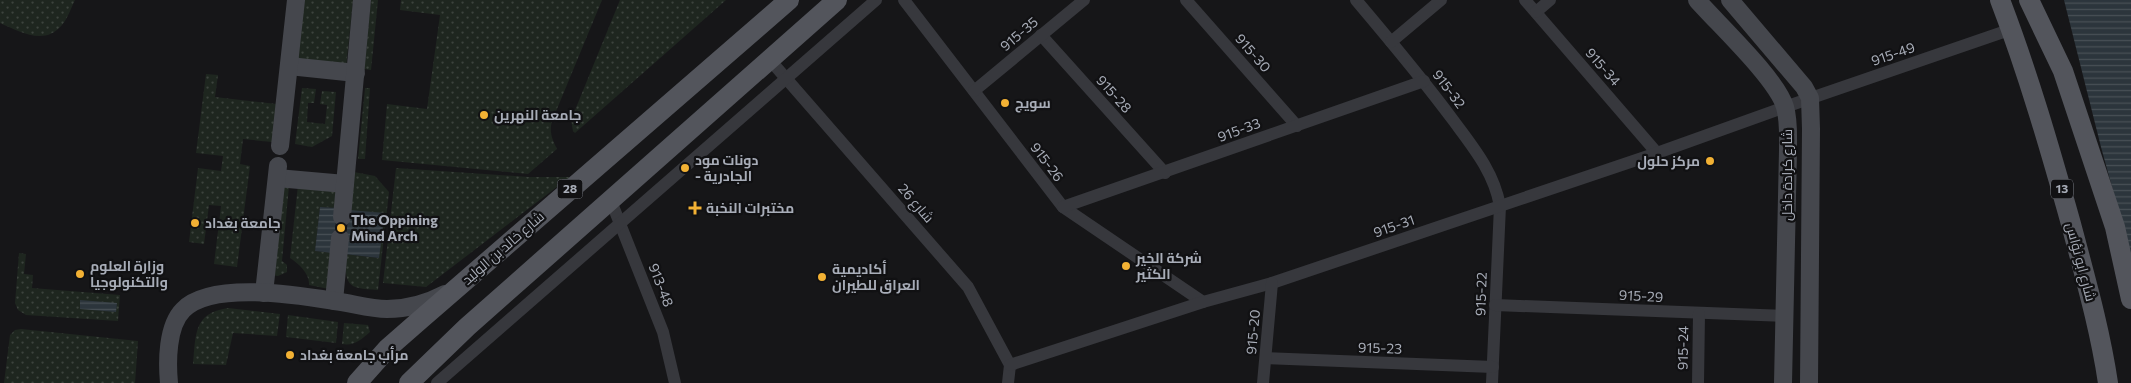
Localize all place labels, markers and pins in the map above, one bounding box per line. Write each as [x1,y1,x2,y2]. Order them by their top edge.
place label: سويج [1015,94,1051,113]
marker: سويج [999,97,1011,109]
place label: جامعة النهرين [494,106,581,124]
marker: جامعة النهرين [478,109,490,121]
place label: دونات مود - الجادرية [695,151,759,184]
place label: مركز حلول [1637,152,1700,170]
marker: مركز حلول [1704,155,1716,167]
marker: دونات مود - الجادرية [679,162,691,174]
place label: مختبرات النخبة [706,199,794,217]
marker: مختبرات النخبة [688,201,702,215]
place label: The Oppining Mind Arch [351,211,438,244]
place label: جامعة بغداد [205,214,281,231]
marker: جامعة بغداد [189,217,201,229]
marker: The Oppining Mind Arch [335,222,347,234]
place label: شركة الخير الكثير [1135,249,1202,283]
place label: وزارة العلوم والتكنولوجيا [90,257,168,291]
place label: أكاديمية العراق للطيران [832,260,920,294]
marker: شركة الخير الكثير [1120,260,1132,272]
marker: وزارة العلوم والتكنولوجيا [74,268,86,280]
marker: أكاديمية العراق للطيران [816,271,828,283]
place label: مرأب جامعة بغداد [300,346,409,364]
marker: مرأب جامعة بغداد [284,349,296,361]

